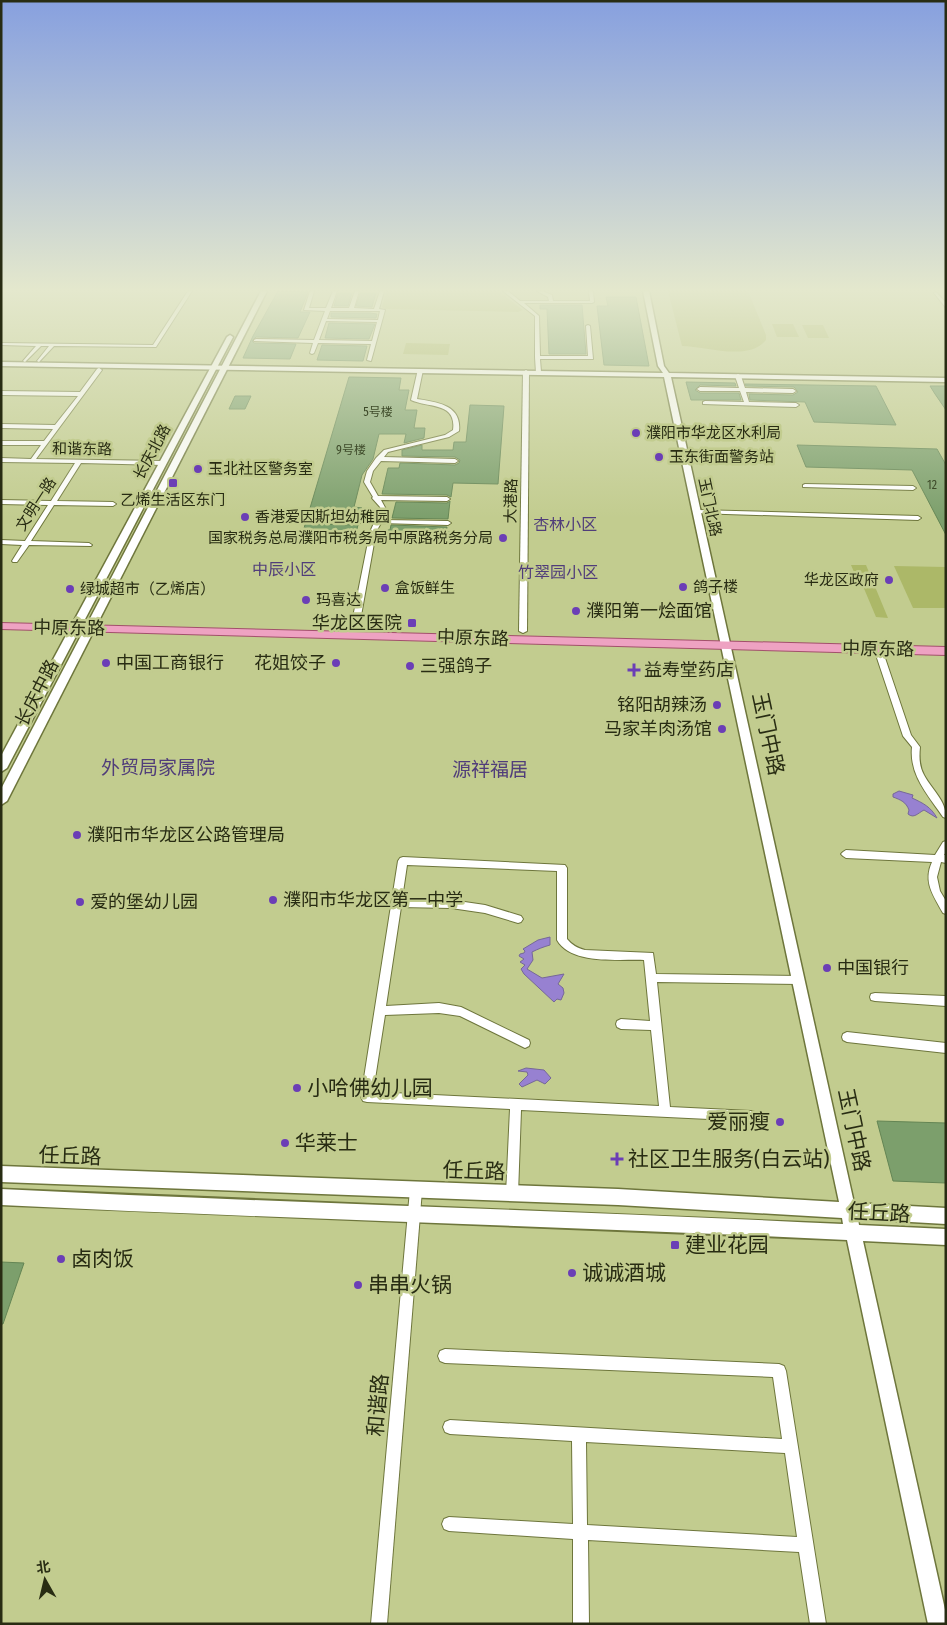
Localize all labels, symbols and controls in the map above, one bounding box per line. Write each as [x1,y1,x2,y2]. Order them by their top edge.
house number: 5号楼 [363,405,393,419]
street label: 长庆北路 [130,421,174,483]
place label: 濮阳市华龙区水利局 [646,424,781,442]
marker: 濮阳市华龙区水利局 [630,427,642,439]
street label: 和谐东路 [52,439,112,459]
house number: 9号楼 [336,443,366,457]
place label: 玉东街面警务站 [669,448,774,466]
marker: 玉东街面警务站 [653,451,665,463]
place label: 玉北社区警务室 [208,460,313,478]
marker: 玉北社区警务室 [192,463,204,475]
street label: 文明一路 [12,474,60,534]
street label: 玉门北路 [695,476,725,538]
marker: 乙烯生活区东门 [167,477,179,489]
street label: 大港路 [502,478,520,524]
house number: 12 [927,478,937,492]
place label: 乙烯生活区东门 [120,491,226,509]
place label: 香港爱因斯坦幼稚园 [255,508,390,526]
marker: 香港爱因斯坦幼稚园 [239,511,251,523]
district label: 杏林小区 [533,515,597,534]
place label: 国家税务总局濮阳市税务局中原路税务分局 [208,529,493,547]
marker: 国家税务总局濮阳市税务局中原路税务分局 [497,532,509,544]
district label: 中辰小区 [252,560,316,579]
district label: 竹翠园小区 [518,563,598,582]
place label: 华龙区政府 [804,571,879,589]
marker: 华龙区政府 [883,574,895,586]
place label: 鸽子楼 [693,578,738,596]
place label: 盒饭鲜生 [395,579,455,597]
place label: 绿城超市（乙烯店） [80,580,215,598]
marker: 鸽子楼 [677,581,689,593]
marker: 盒饭鲜生 [379,582,391,594]
marker: 绿城超市（乙烯店） [64,583,76,595]
place label: 玛喜达 [316,591,361,609]
marker: 玛喜达 [300,594,312,606]
place label: 濮阳第一烩面馆 [586,600,712,622]
marker: 濮阳第一烩面馆 [570,605,582,617]
place label: 华龙区医院 [312,612,402,634]
street label: 中原东路 [33,616,105,640]
marker: 华龙区医院 [406,617,418,629]
street label: 中原东路 [437,626,509,650]
street label: 中原东路 [842,637,914,661]
place label: 中国工商银行 [116,652,224,674]
place label: 花姐饺子 [254,652,326,674]
place label: 三强鸽子 [420,655,492,677]
street label: 长庆中路 [11,656,63,730]
marker: 中国工商银行 [100,657,112,669]
marker: 花姐饺子 [330,657,342,669]
place label: 益寿堂药店 [644,659,734,681]
marker: 三强鸽子 [404,660,416,672]
marker: 益寿堂药店 [628,664,640,676]
street label: 玉门中路 [747,690,789,778]
place label: 铭阳胡辣汤 [617,694,707,716]
marker: 铭阳胡辣汤 [711,699,723,711]
place label: 马家羊肉汤馆 [604,718,712,740]
marker: 马家羊肉汤馆 [716,723,728,735]
district label: 外贸局家属院 [101,756,215,779]
district label: 源祥福居 [452,758,528,781]
place label: 濮阳市华龙区公路管理局 [87,824,285,846]
marker: 濮阳市华龙区公路管理局 [71,829,83,841]
place label: 濮阳市华龙区第一中学 [283,889,463,911]
place label: 爱的堡幼儿园 [90,891,198,913]
marker: 濮阳市华龙区第一中学 [267,894,279,906]
marker: 爱的堡幼儿园 [74,896,86,908]
place label: 中国银行 [837,957,909,979]
marker: 中国银行 [821,962,833,974]
place label: 小哈佛幼儿园 [307,1075,433,1101]
marker: 小哈佛幼儿园 [291,1082,303,1094]
street label: 玉门中路 [833,1086,875,1174]
place label: 爱丽瘦 [707,1109,770,1135]
marker: 爱丽瘦 [774,1116,786,1128]
place label: 华莱士 [295,1130,358,1156]
marker: 华莱士 [279,1137,291,1149]
street label: 任丘路 [38,1142,102,1170]
place label: 社区卫生服务(白云站) [628,1146,829,1172]
marker: 社区卫生服务(白云站) [610,1152,624,1166]
street label: 任丘路 [442,1157,506,1185]
street label: 任丘路 [847,1198,911,1228]
place label: 建业花园 [685,1232,769,1258]
marker: 建业花园 [669,1239,681,1251]
place label: 卤肉饭 [71,1246,134,1272]
marker: 卤肉饭 [55,1253,67,1265]
place label: 诚诚酒城 [582,1260,666,1286]
marker: 诚诚酒城 [566,1267,578,1279]
place label: 串串火锅 [368,1272,452,1298]
marker: 串串火锅 [352,1279,364,1291]
street label: 和谐路 [362,1372,394,1438]
north arrow [20,1555,70,1605]
text: 北 [35,1558,51,1577]

